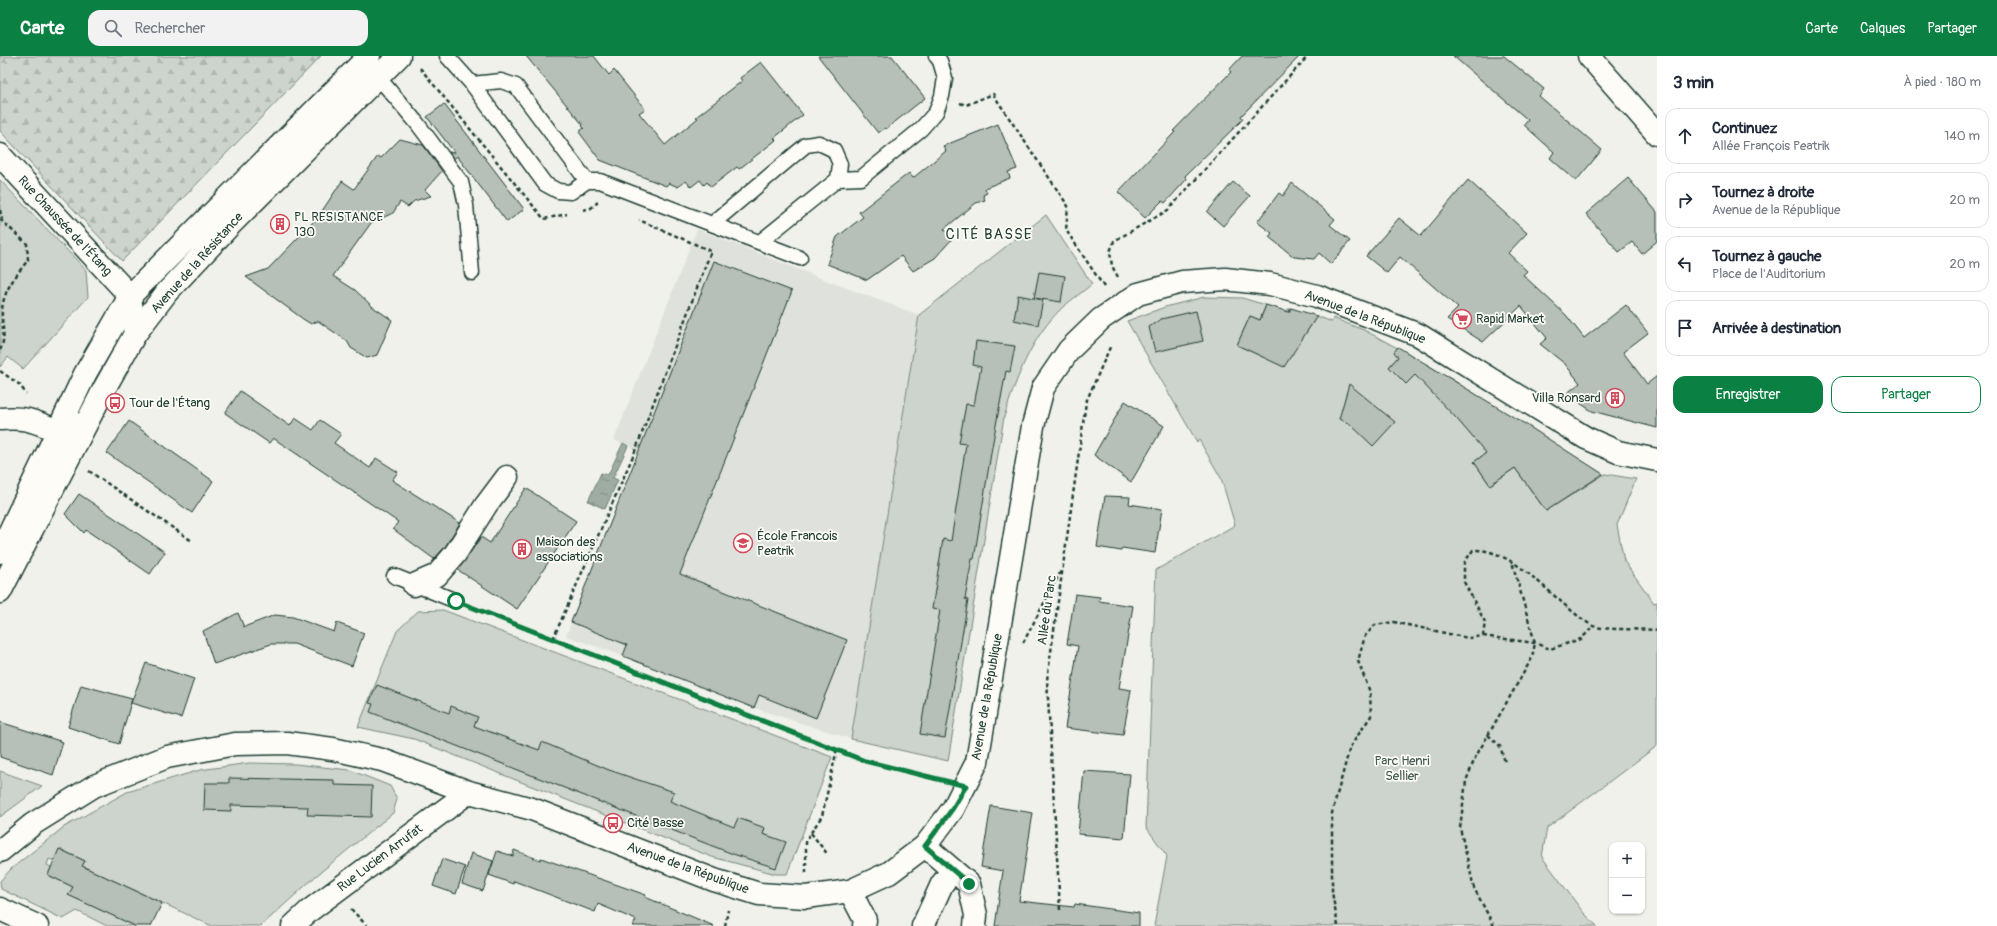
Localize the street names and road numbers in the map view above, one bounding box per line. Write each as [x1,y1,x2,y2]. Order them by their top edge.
street label: Rue Chaussée de l'Étang [14,173,116,280]
street label: Avenue de la Résistance [148,209,247,317]
street label: Avenue de la République [1302,287,1428,348]
street label: Allée du Parc [1034,574,1060,646]
street label: Avenue de la République [968,632,1006,762]
street label: Rue Lucien Arrufat [334,820,426,895]
street label: Avenue de la République [625,839,752,898]

